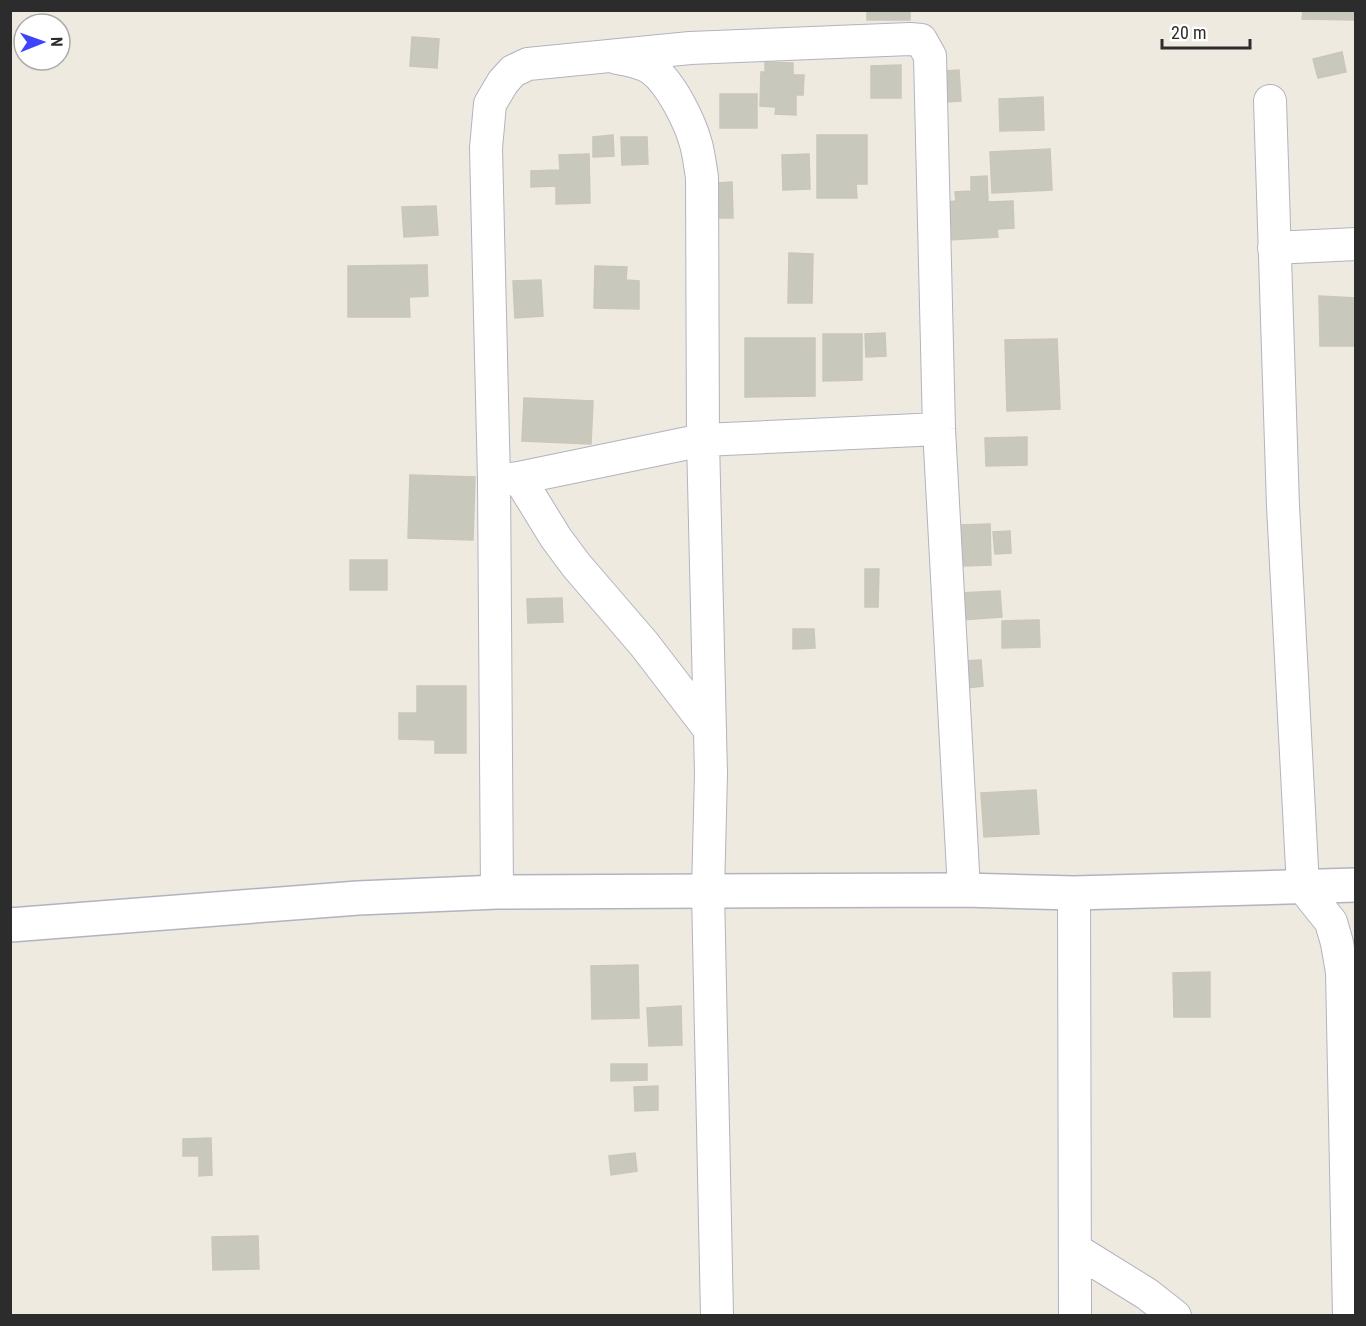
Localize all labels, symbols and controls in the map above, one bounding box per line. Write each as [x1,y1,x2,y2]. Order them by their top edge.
north arrow [12,12,72,72]
scale bar [1162,12,1250,50]
text: 20 m [1171,22,1206,43]
text: N [47,37,66,47]

